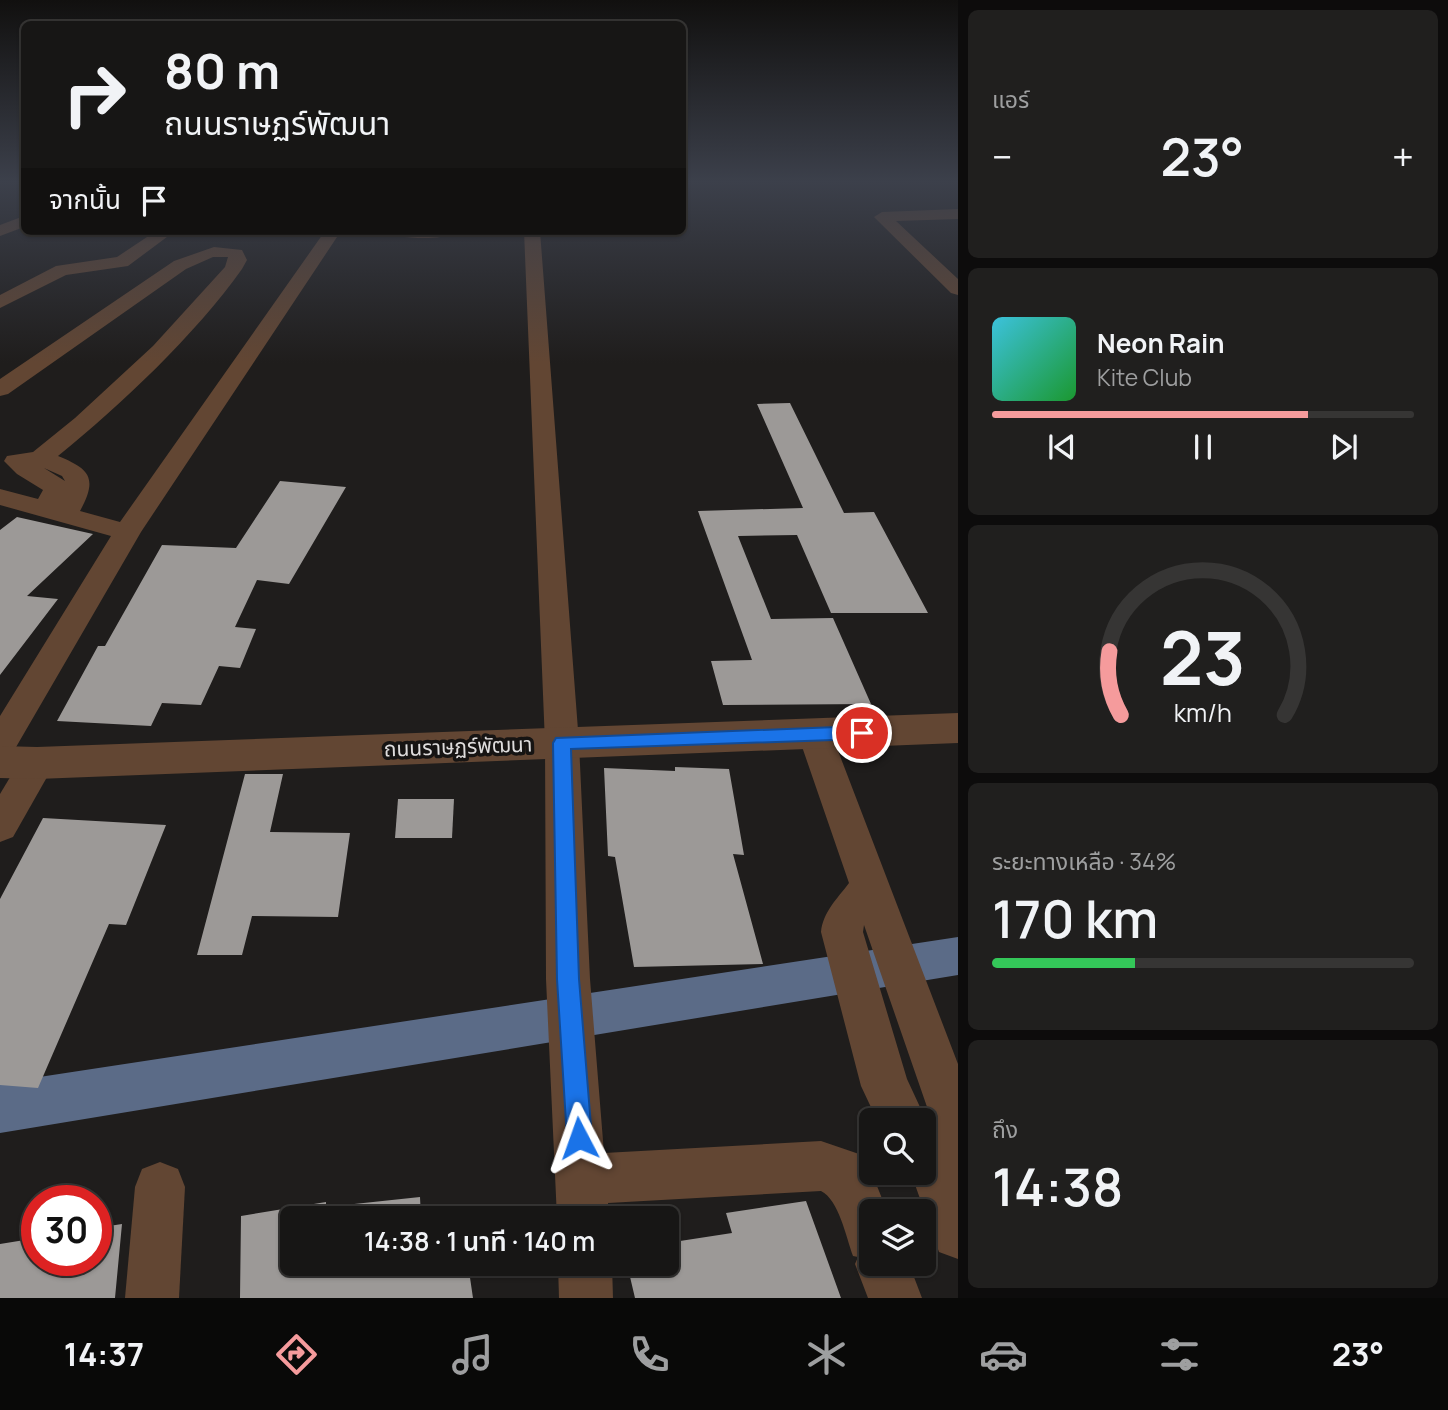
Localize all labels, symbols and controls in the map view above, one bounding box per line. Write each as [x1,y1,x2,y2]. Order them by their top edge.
text: 80 m [164,37,280,104]
icon: right [49,49,140,140]
text: แอร์ [992,83,1029,115]
text: ถนนราษฏร์พัฒนา [164,101,390,145]
text: 23° [1160,121,1244,192]
text: − [992,130,1013,182]
text: + [1392,130,1414,182]
text: จากนั้น [49,181,121,217]
icon: arrive [135,182,173,220]
text: Neon Rain [1097,325,1225,361]
text: Kite Club [1097,361,1192,393]
icon: previous [1043,428,1081,466]
icon: pause [1184,428,1222,466]
icon: next [1325,428,1363,466]
text: 23 [1160,607,1246,707]
text: km/h [1174,695,1232,730]
pin [832,703,892,763]
icon: arrive [843,714,881,752]
street label: ถนนราษฏร์พัฒนา [383,729,533,763]
text: ระยะทางเหลือ · 34% [992,845,1176,877]
text: 170 km [992,883,1158,954]
position arrow [542,1101,616,1175]
map controls [859,1108,936,1276]
button: search [859,1108,936,1185]
text: ถึง [992,1113,1018,1145]
text: 14:38 [992,1151,1123,1222]
speed limit sign: 30 [21,1185,112,1276]
button: layers [859,1199,936,1276]
text: 14:38 · 1 นาที · 140 m [364,1223,595,1259]
icon: directions [272,1330,321,1379]
icon: music [448,1330,497,1379]
icon: phone [625,1330,674,1379]
icon: climate [802,1330,851,1379]
icon: car [979,1330,1028,1379]
icon: filters [1155,1330,1204,1379]
text: 14:37 [64,1332,144,1376]
text: 23° [1332,1332,1384,1376]

